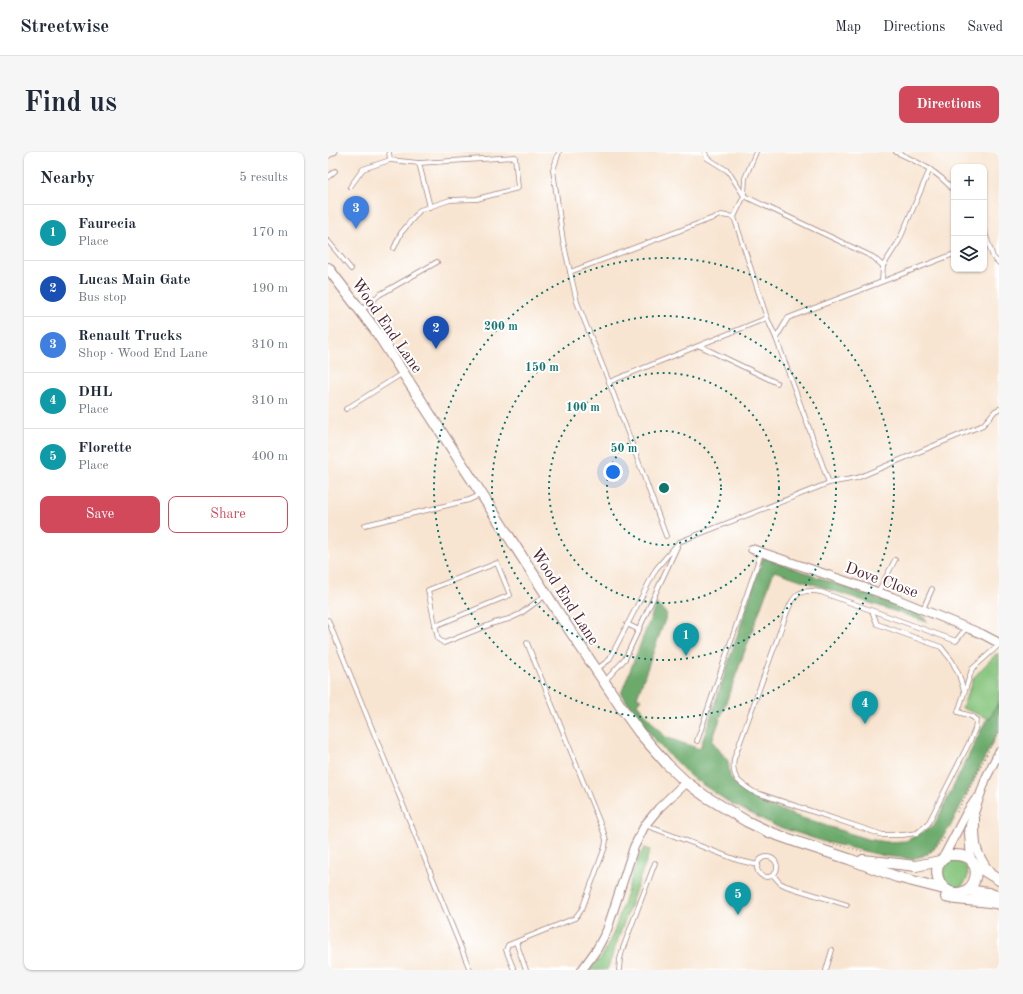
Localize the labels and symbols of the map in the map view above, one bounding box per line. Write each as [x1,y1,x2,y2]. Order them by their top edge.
pin: 3 [343,196,369,229]
street label: Wood End Lane [348,276,425,376]
pin: 2 [423,316,449,349]
text: 200 m [484,321,518,333]
text: 150 m [525,361,559,374]
text: 100 m [566,402,600,414]
text: 50 m [611,442,638,455]
your location [603,462,623,482]
centre of rings [657,481,671,495]
street label: Wood End Lane [527,546,601,648]
street label: Dove Close [843,560,920,601]
pin: 1 [673,623,699,656]
pin: 4 [852,691,878,724]
pin: 5 [725,882,751,915]

